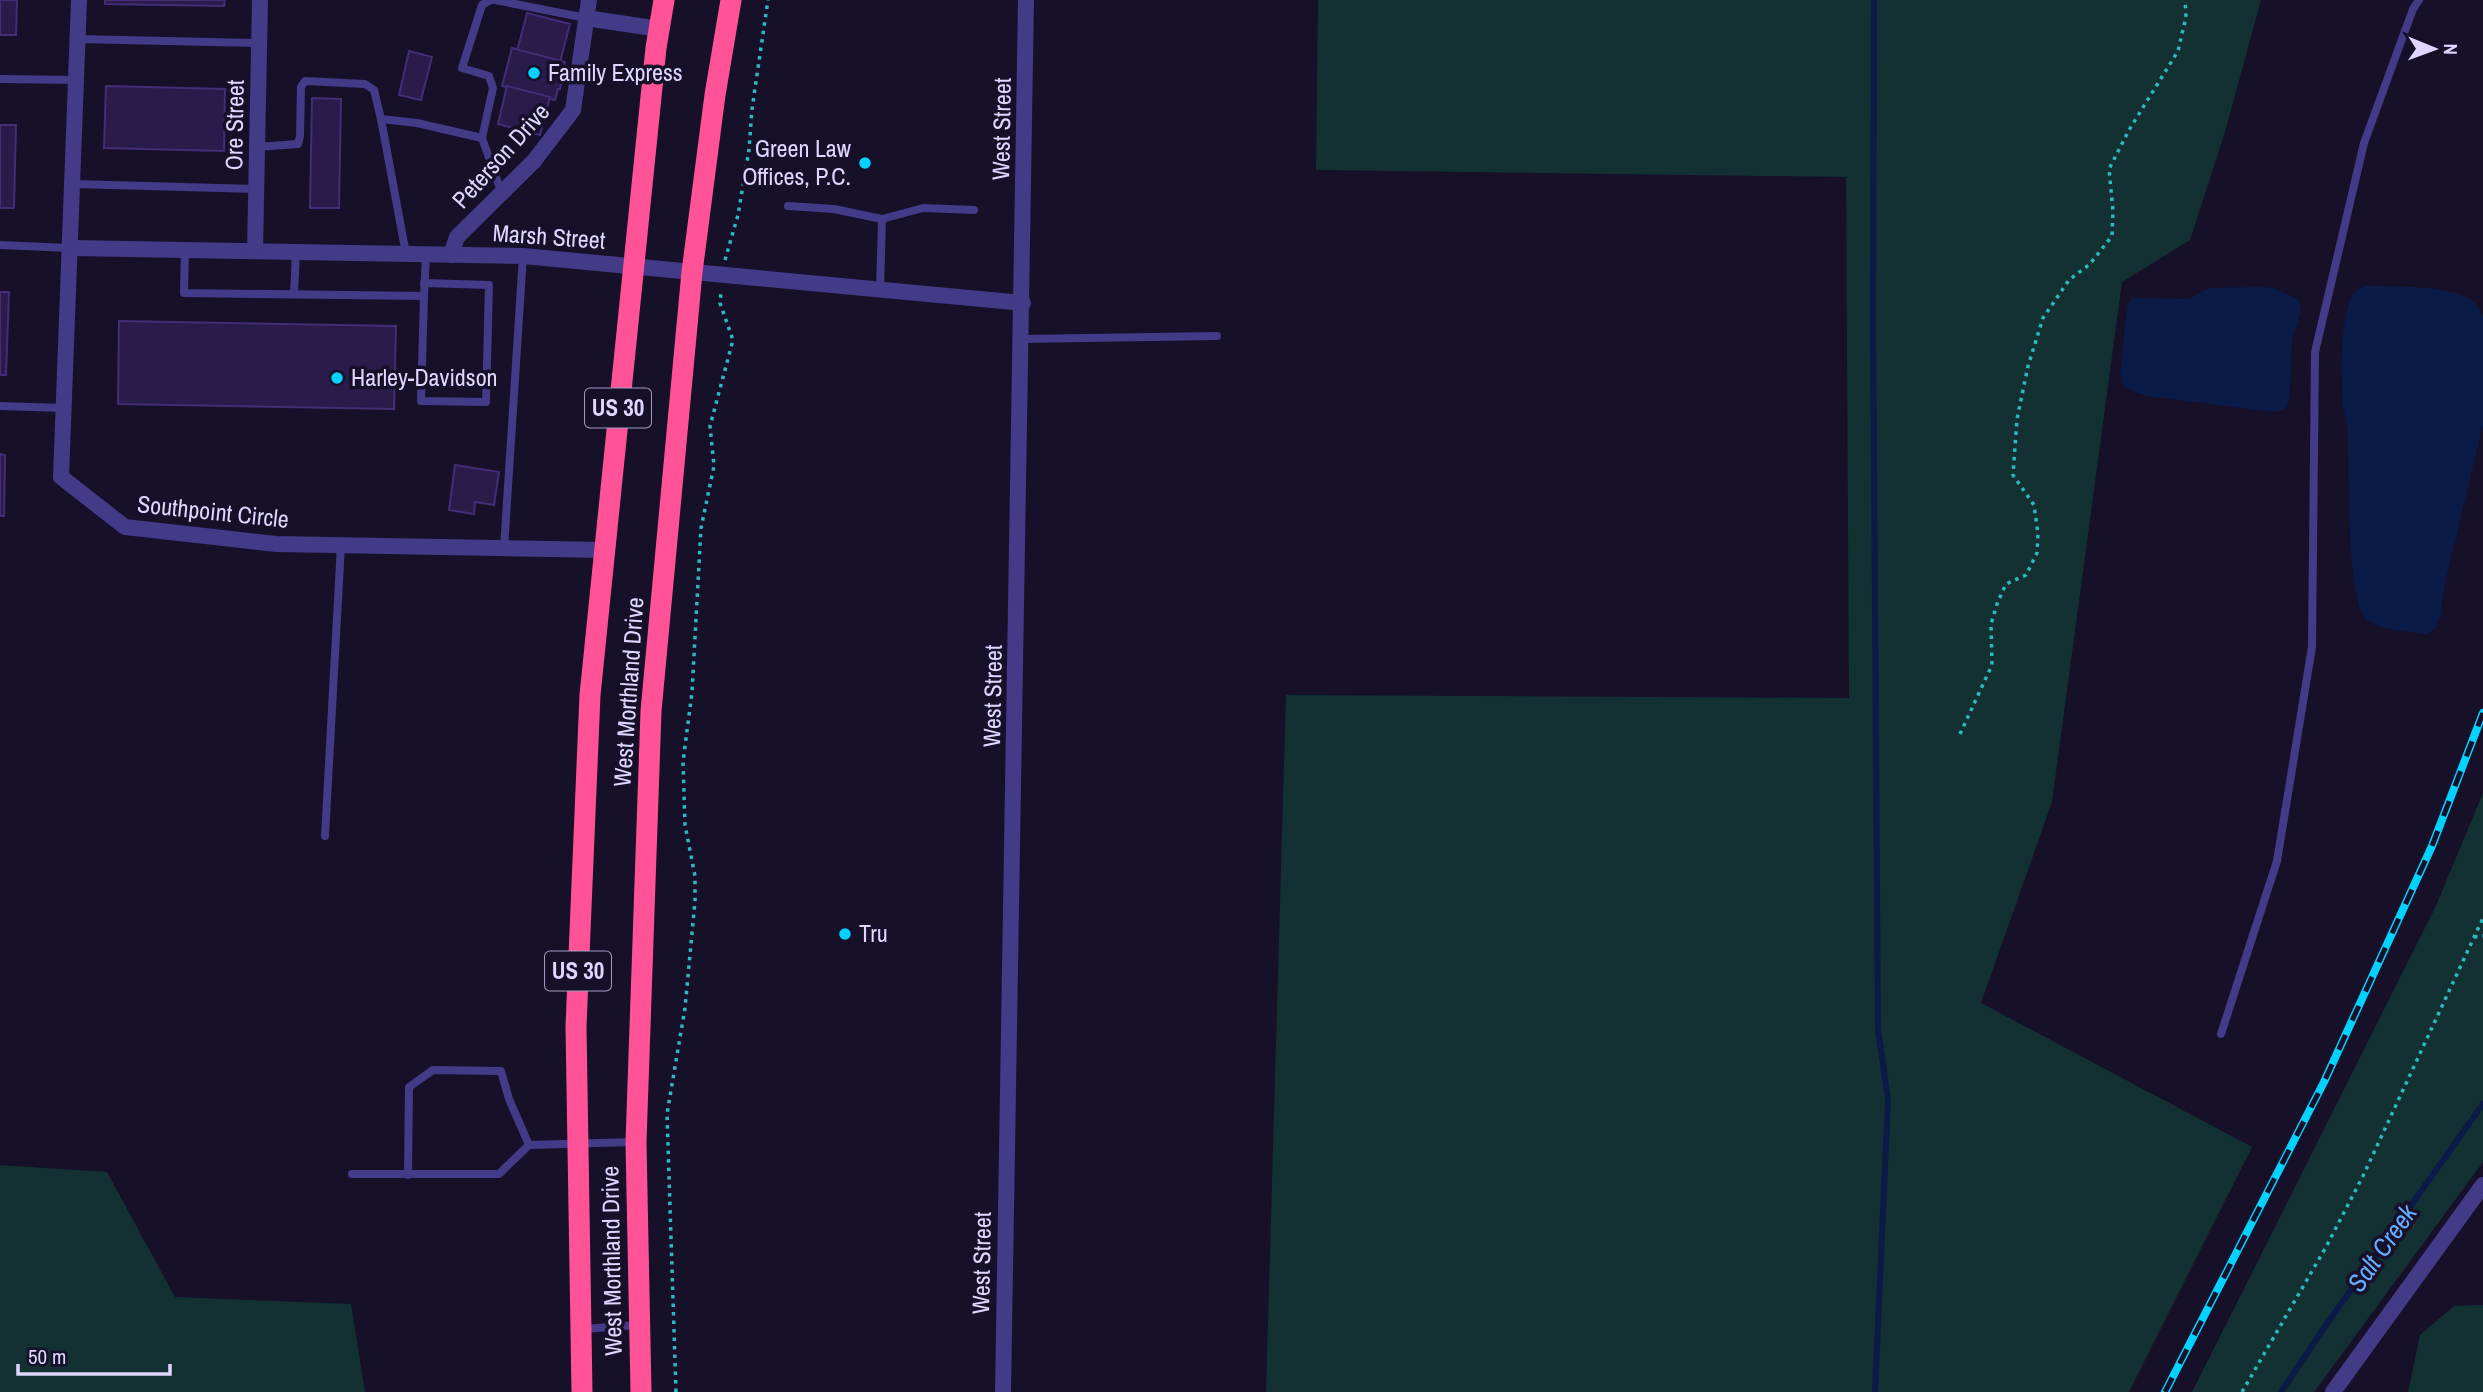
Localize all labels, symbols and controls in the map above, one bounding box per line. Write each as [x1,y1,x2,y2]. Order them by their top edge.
north arrow [2399,14,2469,84]
text: N [2438,43,2464,55]
place label: Family Express [548,56,683,88]
marker: Family Express [526,65,542,81]
street label: West Street [984,77,1018,180]
street label: Ore Street [217,79,251,171]
street label: Peterson Drive [444,96,556,215]
place label: Green Law Offices, P.C. [742,132,852,192]
marker: Green Law Offices, P.C. [857,155,873,171]
street label: Marsh Street [492,216,607,256]
place label: Harley-Davidson [351,361,498,393]
marker: Harley-Davidson [329,370,345,386]
road number: US 30 [585,388,651,428]
street label: Southpoint Circle [136,487,290,535]
street label: West Morthland Drive [605,596,651,788]
street label: West Street [975,644,1009,747]
place label: Tru [859,917,888,949]
marker: Tru [837,926,853,942]
road number: US 30 [545,952,611,990]
street label: West Morthland Drive [593,1166,629,1356]
water label: Salt Creek [2339,1196,2425,1299]
street label: West Street [964,1211,998,1314]
scale bar [18,1332,170,1376]
text: 50 m [28,1342,66,1371]

